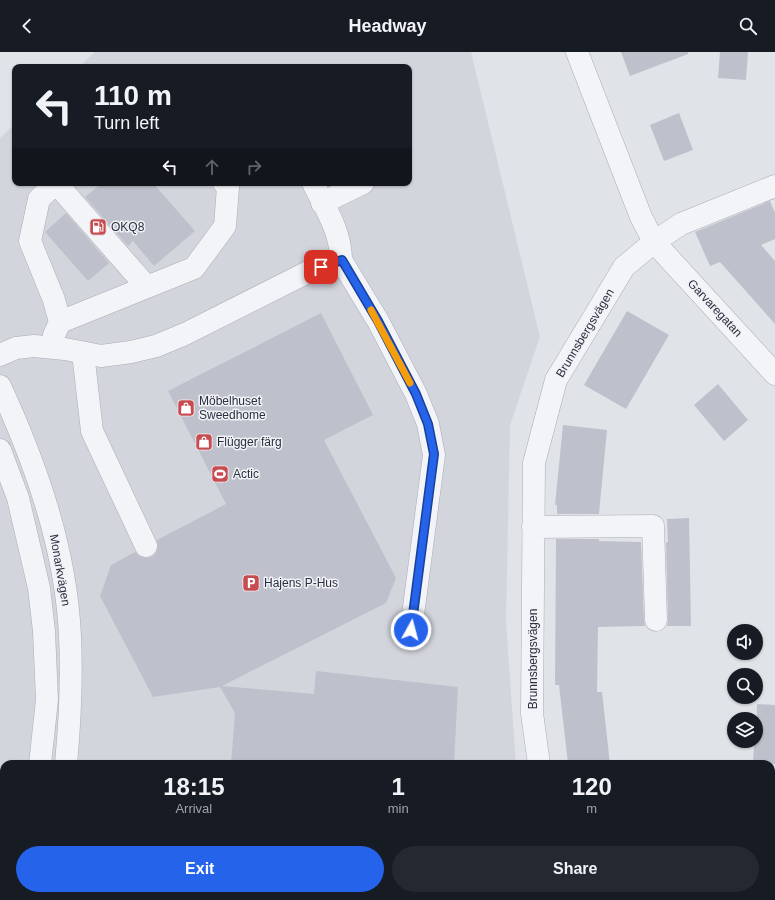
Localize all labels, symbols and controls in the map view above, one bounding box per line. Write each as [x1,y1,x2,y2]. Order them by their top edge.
icon: back [16,15,38,37]
icon: search [737,15,759,37]
text: Headway [348,16,427,36]
icon: left [28,80,80,132]
text: 110 m [94,80,172,111]
text: Turn left [94,113,159,133]
icon: left [159,156,181,178]
icon: ahead [201,156,223,178]
icon: right [243,156,265,178]
fuel station icon: OKQ8 [88,217,108,237]
place label: OKQ8 [111,220,145,234]
pin [304,250,338,284]
icon: arrive [310,256,332,278]
street label: Garvaregatan [685,276,745,340]
street label: Brunnsbergsvägen [553,286,617,380]
place label: Möbelhuset Sweedhome [199,394,266,422]
shop icon: Möbelhuset Sweedhome [176,398,196,418]
shop icon: Flügger färg [194,432,214,452]
place label: Flügger färg [217,435,282,449]
sports icon: Actic [210,464,230,484]
place label: Actic [233,467,259,481]
street label: Monarkvägen [47,533,73,607]
parking icon: Hajens P-Hus [241,573,261,593]
place label: Hajens P-Hus [264,576,338,590]
position arrow [390,609,432,651]
street label: Brunnsbergsvägen [526,609,540,709]
map controls [727,624,763,748]
button: sound [727,624,763,660]
button: search [727,668,763,704]
button: layers [727,712,763,748]
text: 18:15 [163,773,225,800]
text: 1 [391,773,405,800]
text: 120 [572,773,612,800]
text: Arrival [175,801,212,816]
text: min [388,801,409,816]
text: m [586,801,597,816]
button: Exit [16,846,384,892]
button: Share [392,846,759,892]

